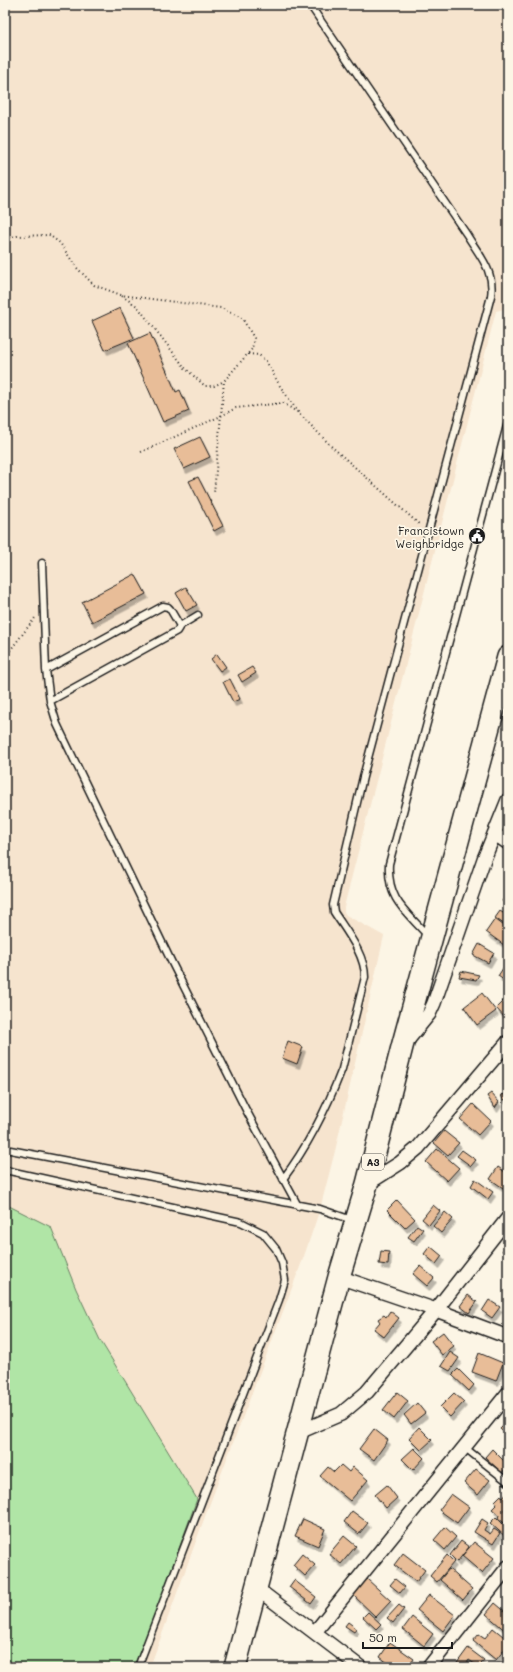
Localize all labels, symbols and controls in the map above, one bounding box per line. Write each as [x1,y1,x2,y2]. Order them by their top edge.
place label: Francistown Weighbridge [396,523,464,551]
public building icon: Francistown Weighbridge [467,526,487,546]
road number: A3 [362,1154,384,1170]
scale bar [363,1624,452,1650]
text: 50 m [369,1629,397,1645]

